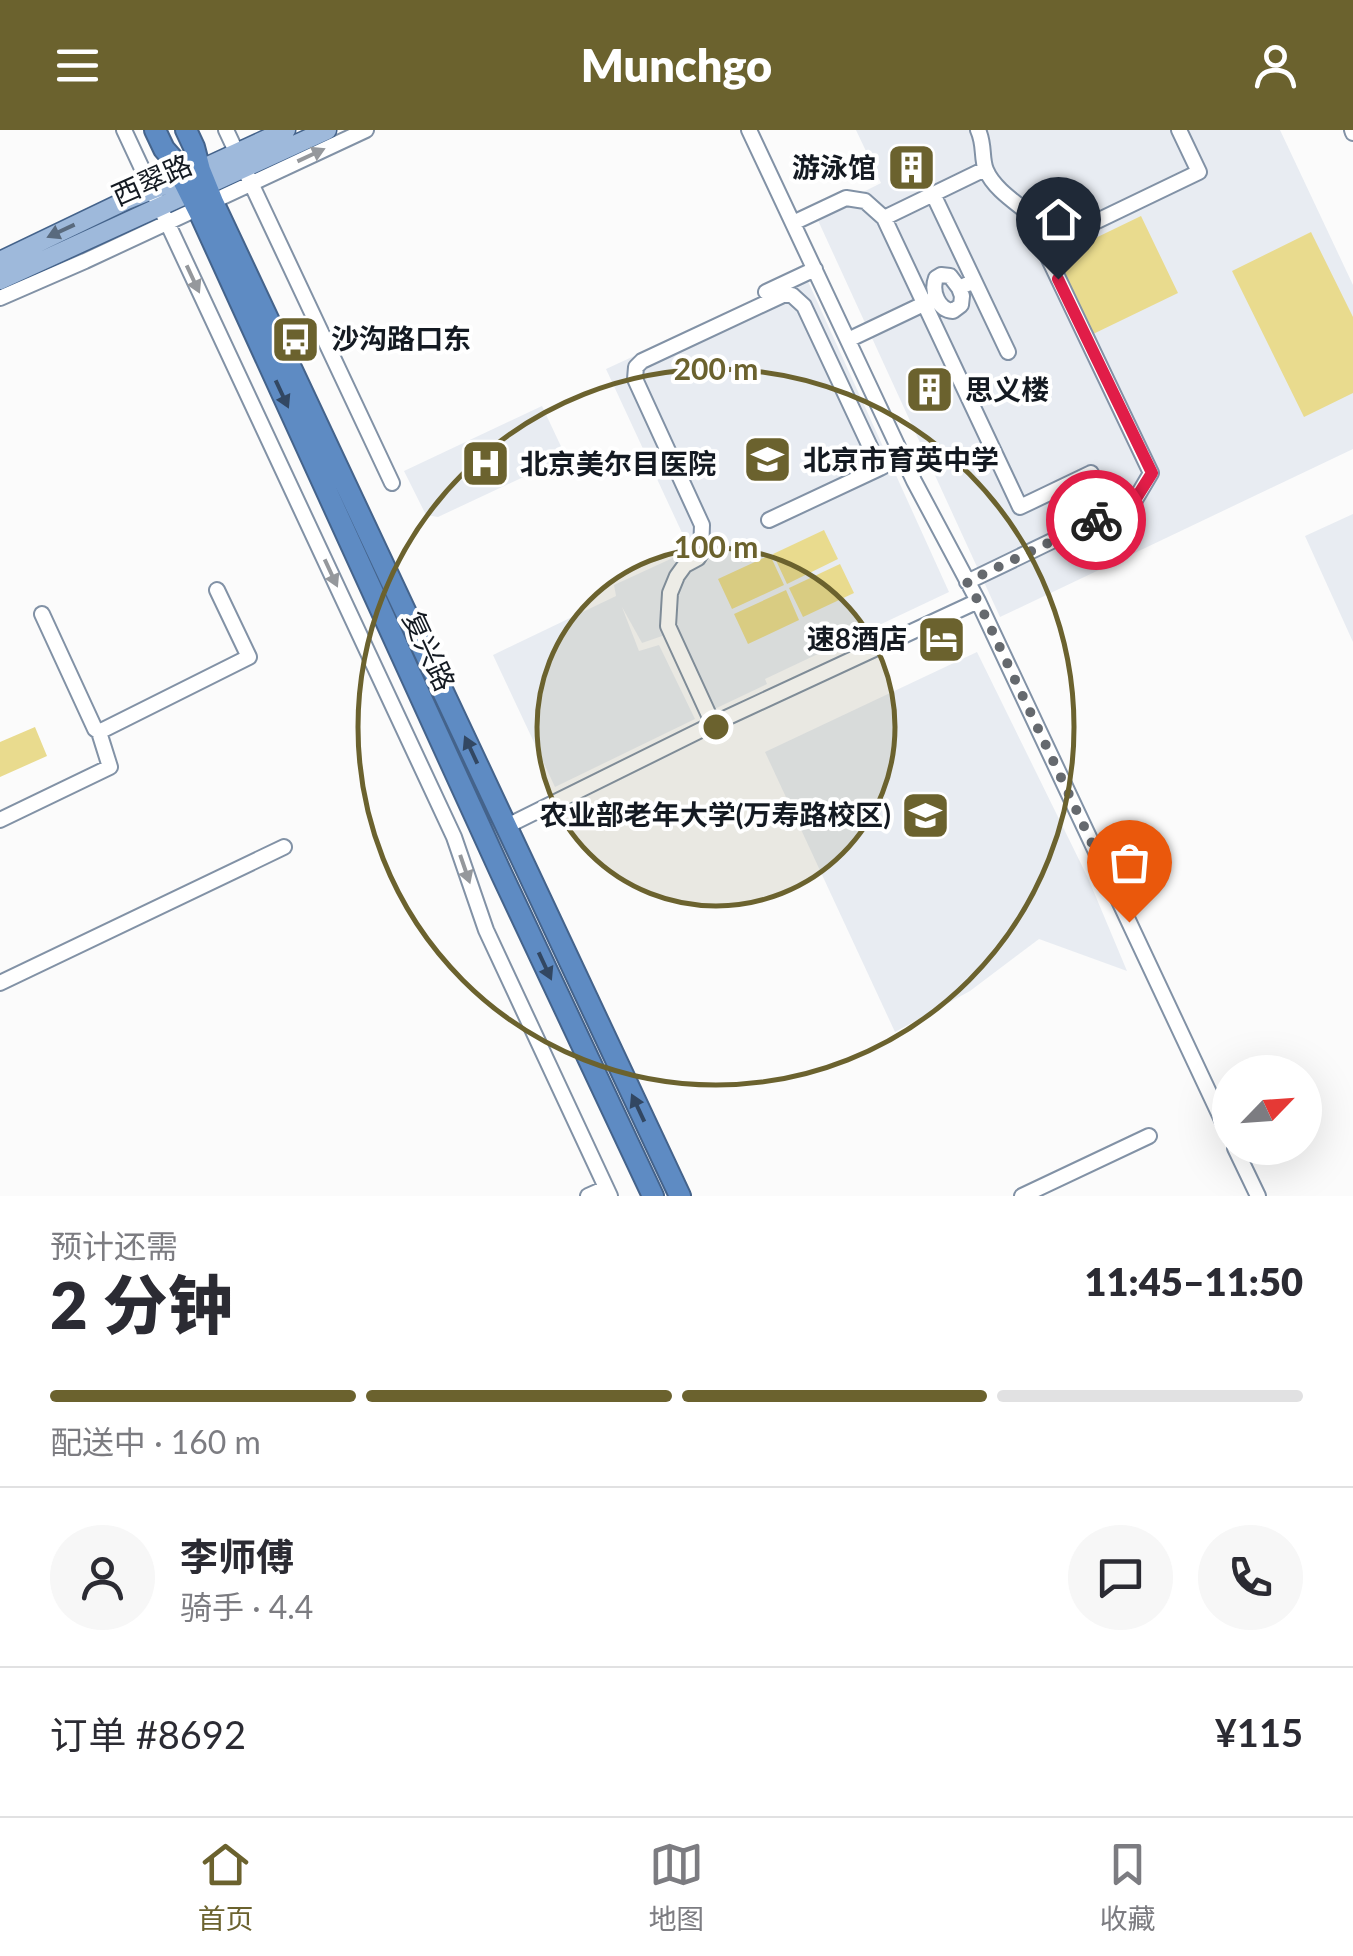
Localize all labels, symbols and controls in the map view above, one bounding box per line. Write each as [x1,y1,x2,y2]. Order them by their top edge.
icon: menu [50,38,105,93]
text: Munchgo [581,38,772,92]
icon: person [1248,38,1303,93]
building icon: 游泳馆 [885,142,937,194]
street label: 西翠路 [106,146,197,212]
one-way arrow [297,147,326,164]
place label: 游泳馆 [792,150,876,184]
pin [1016,177,1101,280]
icon: home [1031,192,1086,247]
one-way arrow [46,223,75,240]
one-way arrow [184,265,201,294]
bus stop icon: 沙沟路口东 [270,313,322,365]
place label: 沙沟路口东 [331,321,471,355]
text: 200 m [674,350,758,386]
building icon: 思义楼 [904,364,956,416]
place label: 思义楼 [965,372,1049,406]
one-way arrow [274,379,290,409]
school or university icon: 北京市育英中学 [742,434,794,486]
hospital icon: 北京美尔目医院 [459,438,511,490]
place label: 北京市育英中学 [803,442,999,476]
place label: 北京美尔目医院 [520,446,716,480]
courier [1046,470,1146,570]
icon: bike [1069,493,1124,548]
text: 100 m [674,528,758,564]
one-way arrow [322,559,339,588]
street label: 复兴路 [397,605,463,696]
hotel icon: 速8酒店 [916,613,968,665]
place label: 速8酒店 [807,621,907,655]
centre of rings [698,709,734,745]
one-way arrow [463,735,480,764]
school or university icon: 农业部老年大学(万寿路校区) [900,789,952,841]
place label: 农业部老年大学(万寿路校区) [540,797,891,831]
pin [1087,820,1172,923]
icon: bag [1102,835,1157,890]
one-way arrow [459,854,474,884]
one-way arrow [536,952,553,981]
north arrow [1212,1055,1322,1165]
map controls [1212,1055,1322,1165]
one-way arrow [630,1093,647,1122]
text: 预计还需 [50,1226,178,1265]
text: 11:45–11:50 [1084,1258,1303,1304]
text: 2 分钟 [50,1265,233,1343]
text: 配送中 · 160 m [50,1422,261,1461]
button: person [50,1525,155,1630]
button: chat [1068,1525,1173,1630]
button: phone [1198,1525,1303,1630]
text: 李师傅 [180,1533,294,1579]
text: 骑手 · 4.4 [180,1587,313,1626]
text: ¥115 [1215,1709,1303,1755]
text: 订单 #8692 [50,1711,246,1757]
tab: 首页 [197,1837,254,1937]
tab: 地图 [648,1837,705,1937]
tab: 收藏 [1099,1837,1156,1937]

